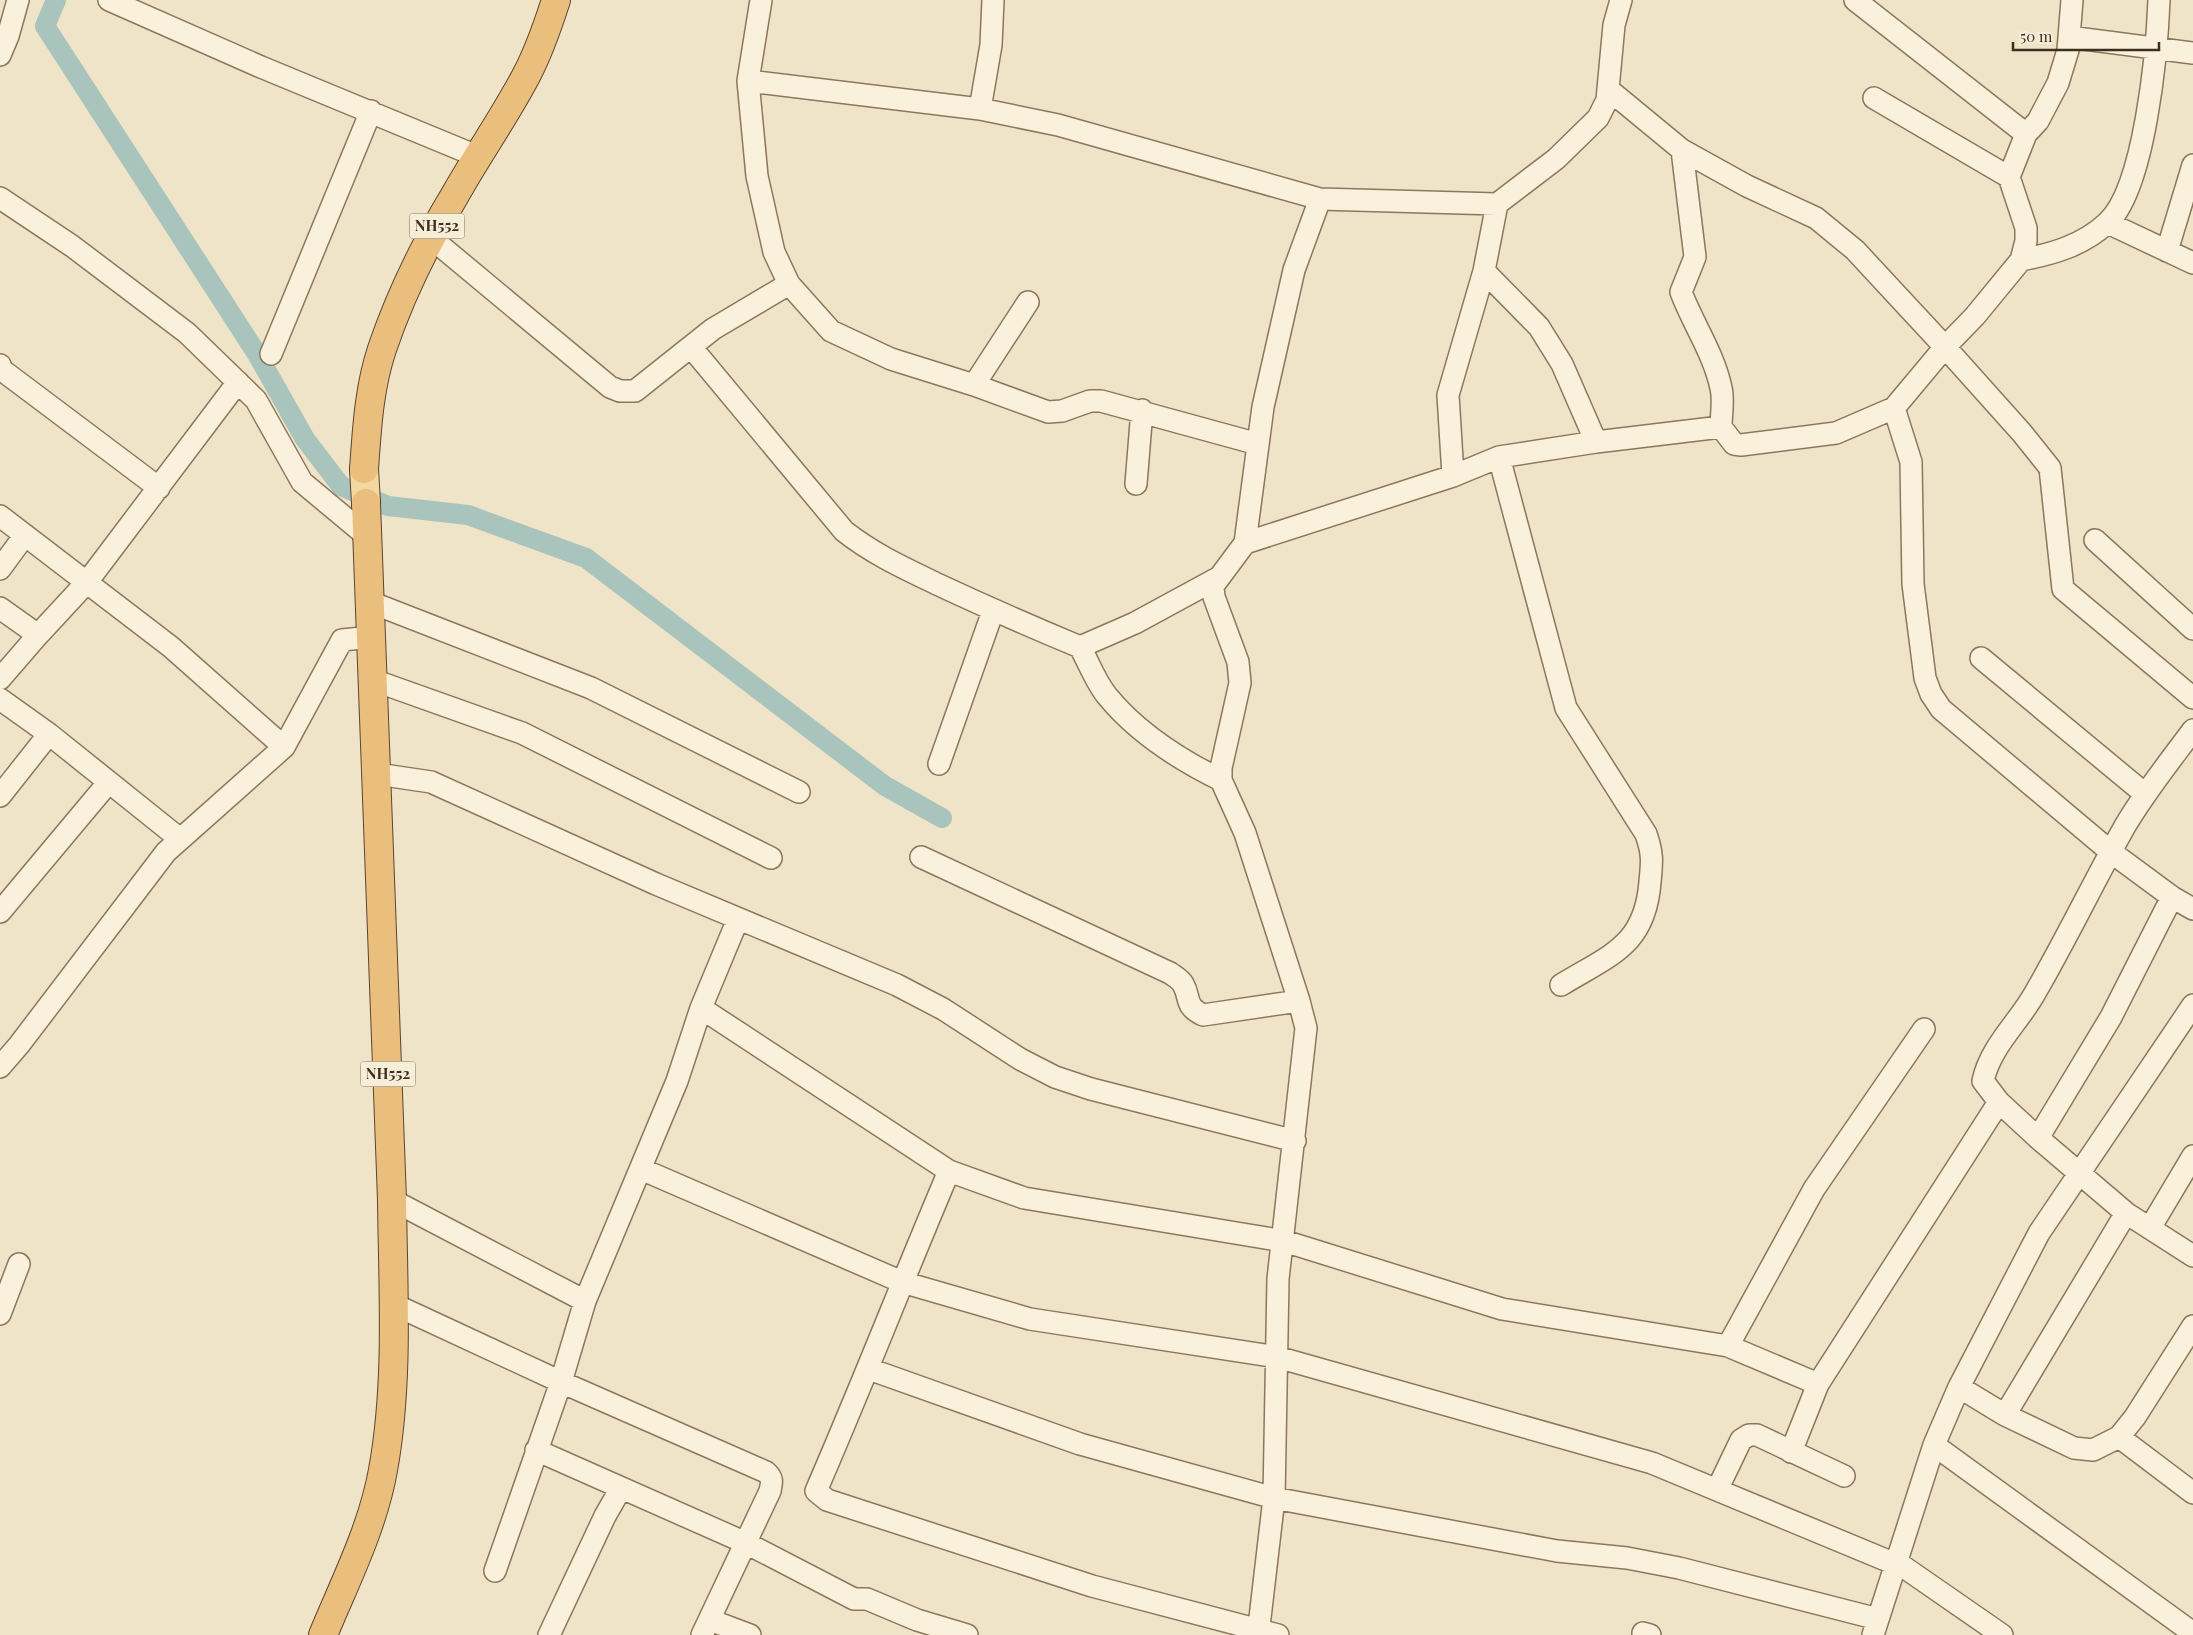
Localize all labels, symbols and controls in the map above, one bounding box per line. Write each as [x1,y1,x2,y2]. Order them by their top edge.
scale bar [2013,20,2159,52]
text: 50 m [2020,26,2053,46]
road number: NH552 [410,214,464,238]
road number: NH552 [360,1062,416,1086]

